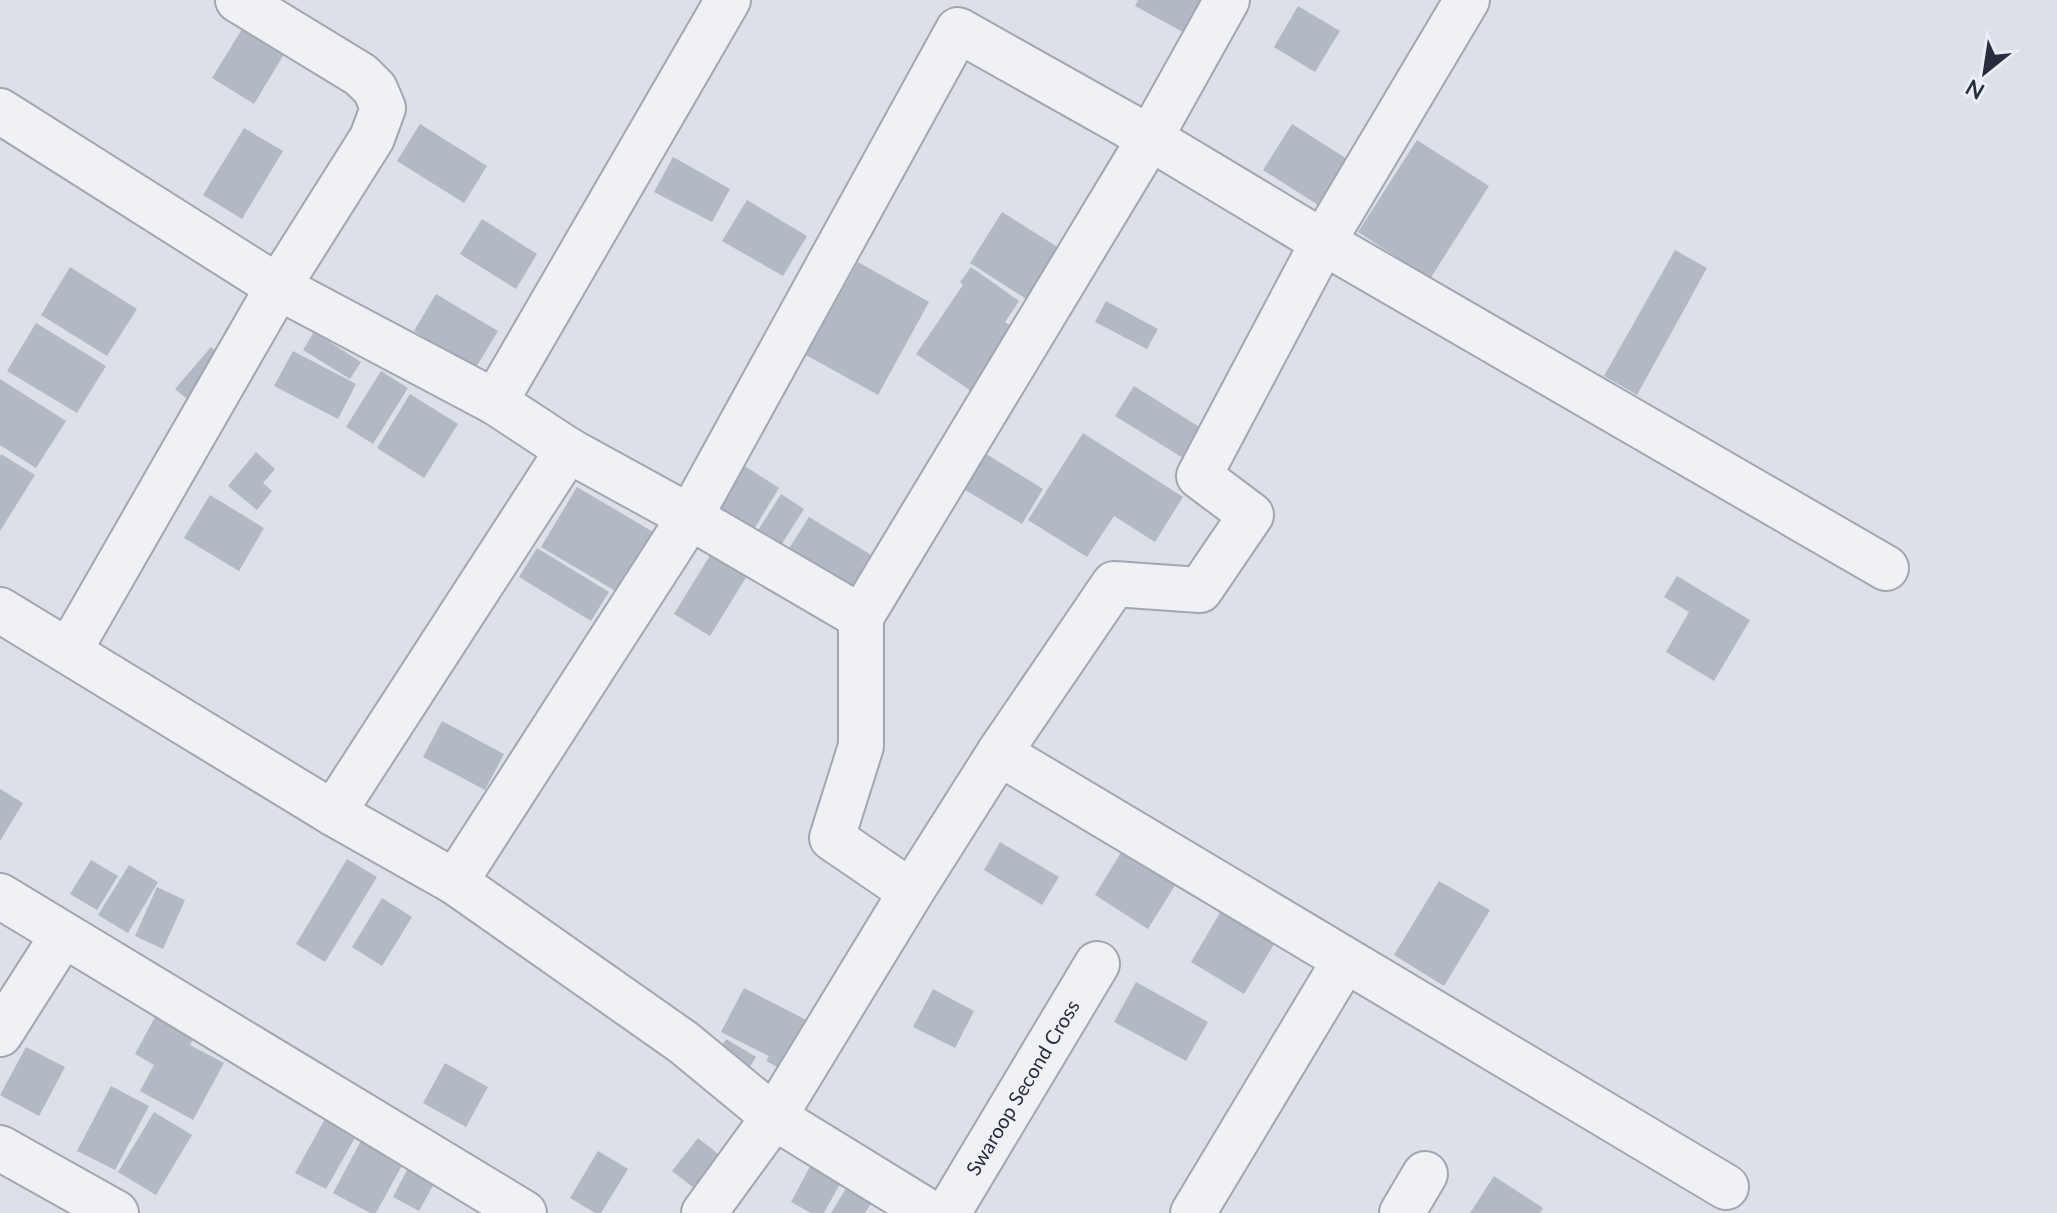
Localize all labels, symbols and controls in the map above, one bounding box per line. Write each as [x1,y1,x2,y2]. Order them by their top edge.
north arrow [1945,32,2025,112]
text: N [1961,74,1989,106]
street label: Swaroop Second Cross [960,995,1084,1179]

